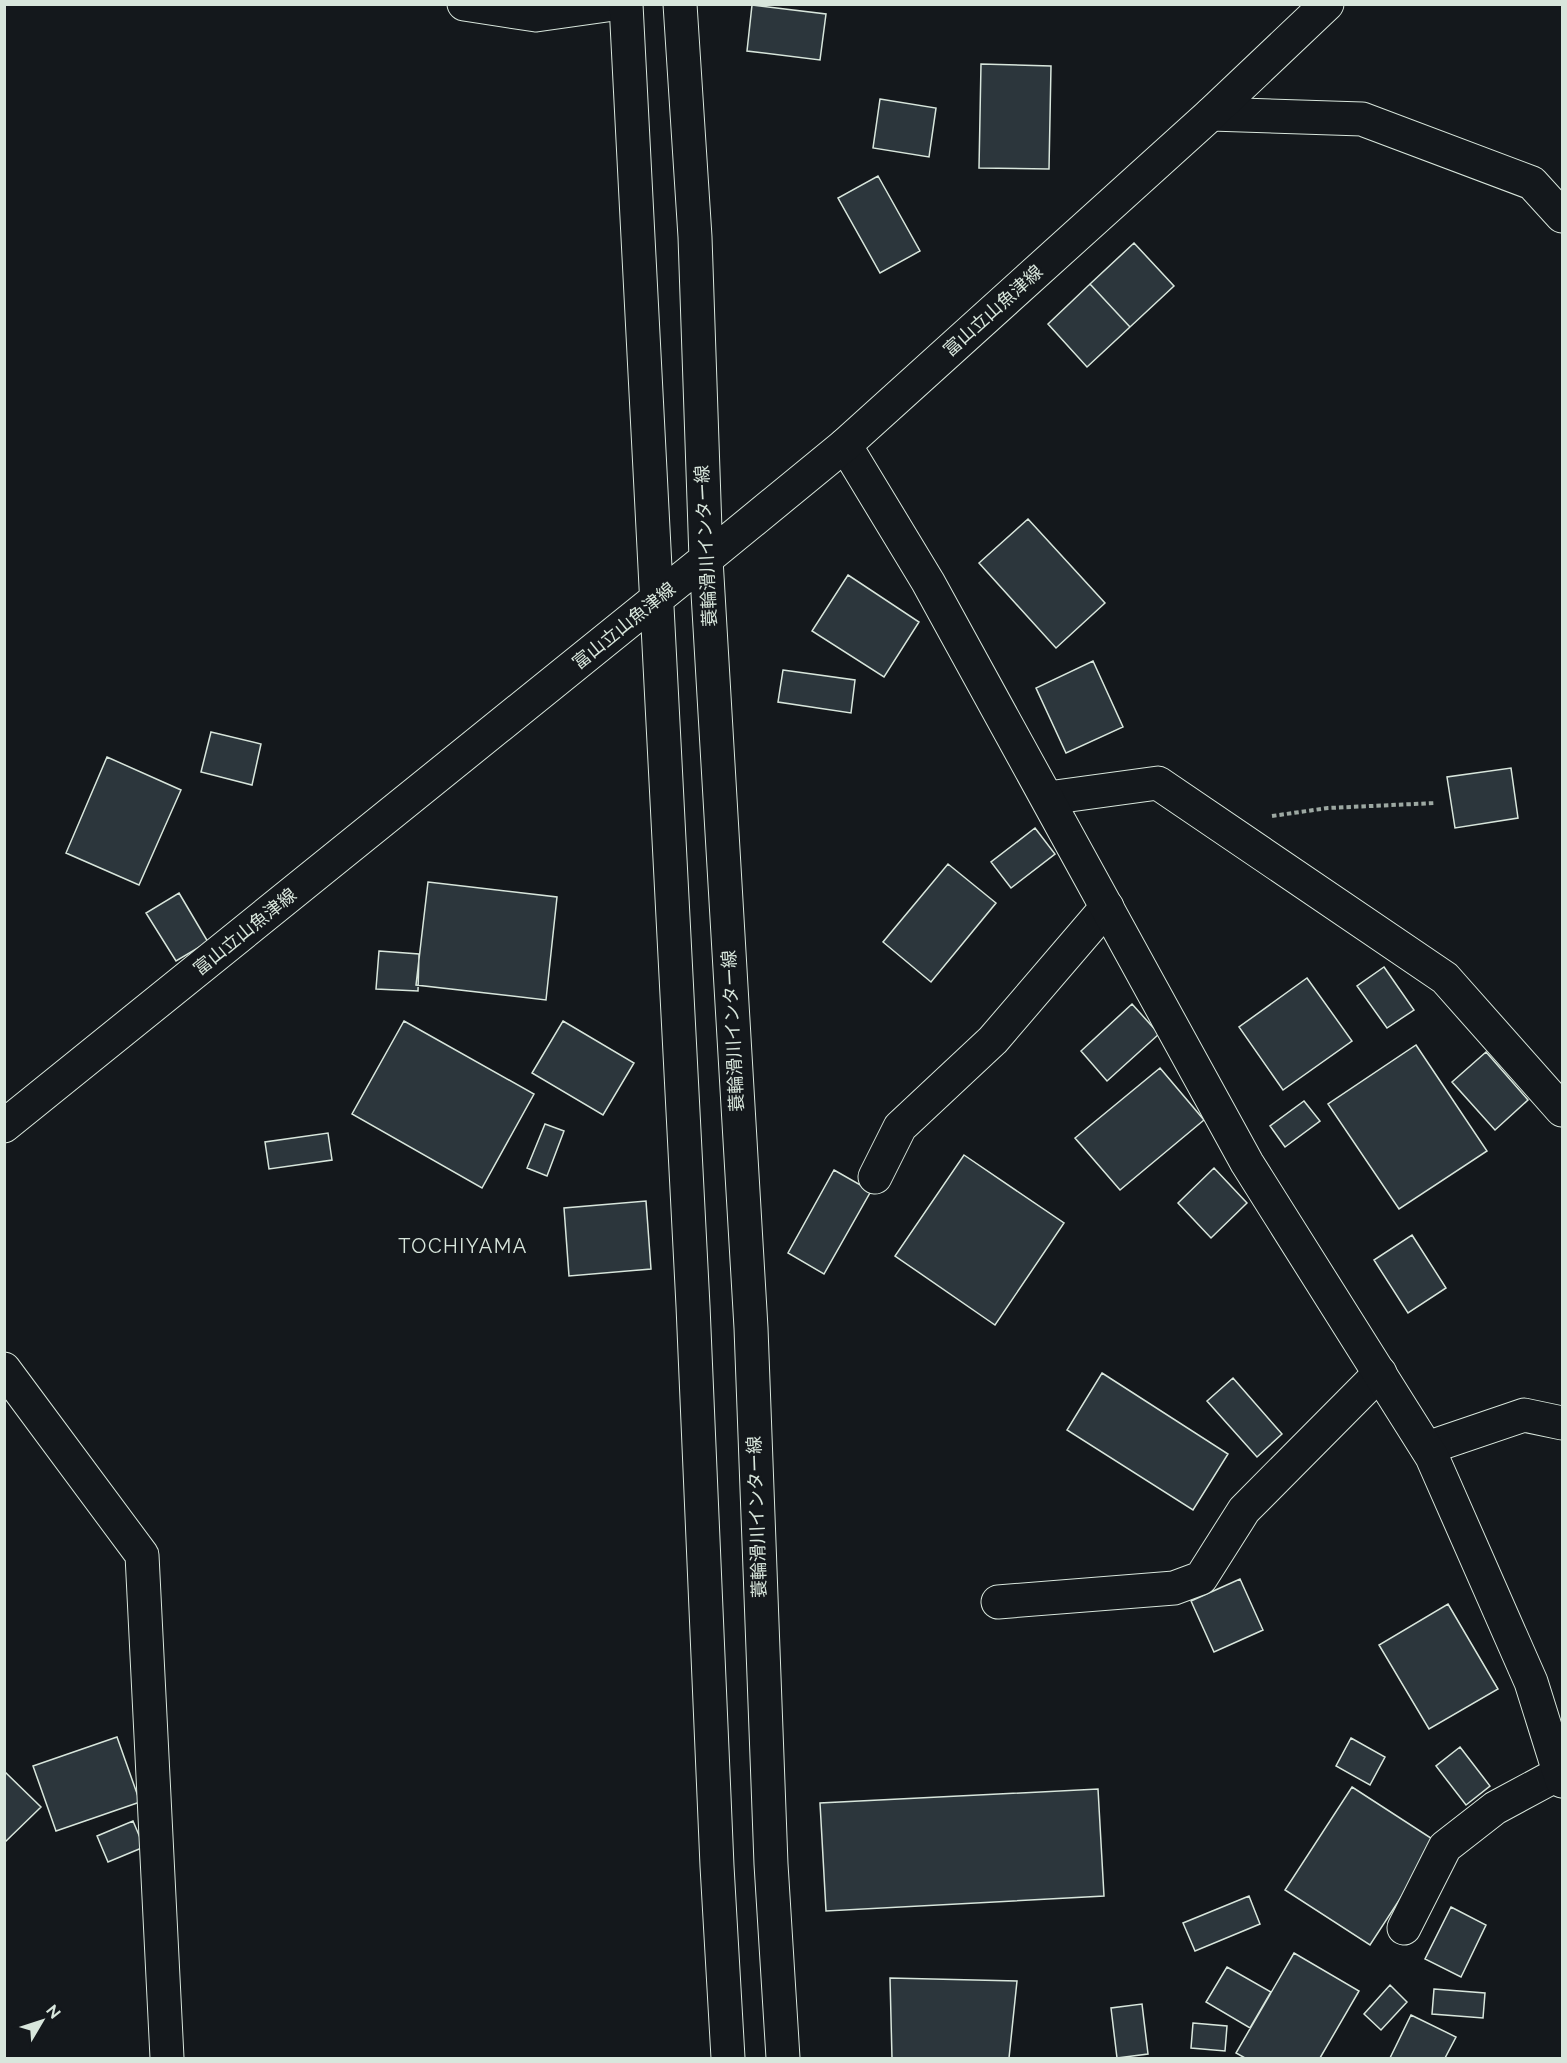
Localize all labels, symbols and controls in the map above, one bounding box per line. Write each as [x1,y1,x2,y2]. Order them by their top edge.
street label: 富山立山魚津線 [939,261,1047,361]
street label: 蓑輪滑川インター線 [691,465,720,627]
street label: 富山立山魚津線 [568,578,679,673]
street label: 富山立山魚津線 [189,884,300,979]
street label: 蓑輪滑川インター線 [718,950,747,1112]
district label: TOCHIYAMA [398,1234,528,1258]
street label: 蓑輪滑川インター線 [743,1436,770,1598]
north arrow [12,1991,72,2051]
text: N [42,2001,64,2023]

